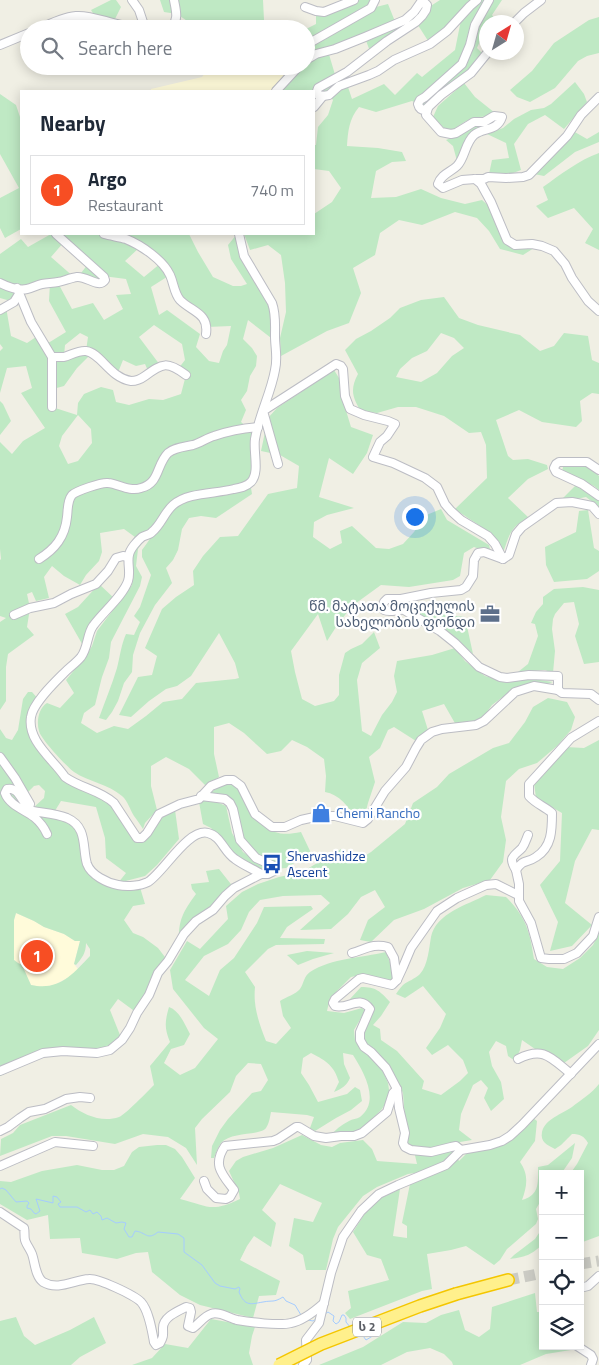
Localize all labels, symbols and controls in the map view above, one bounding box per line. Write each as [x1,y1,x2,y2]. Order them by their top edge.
north arrow [479,15,524,60]
search box [20,20,315,75]
text: Search here [78,33,172,62]
icon: search [38,34,66,62]
text: Nearby [40,107,105,139]
text: Argo [88,164,127,193]
text: 1 [53,178,61,202]
text: 740 m [250,178,294,202]
text: Restaurant [88,193,163,217]
your location [402,504,428,530]
place label: წმ. მატათა მოციქულის სახელობის ფონდი [309,595,475,632]
office icon: წმ. მატათა მოციქულის სახელობის ფონდი [479,603,501,625]
shop icon: Chemi Rancho [310,802,332,824]
place label: Chemi Rancho [336,802,420,823]
place label: Shervashidze Ascent [287,845,366,882]
bus stop icon: Shervashidze Ascent [261,853,283,875]
pin: 1 [21,937,53,975]
map controls [539,1170,584,1350]
button: + [539,1170,584,1215]
button: − [539,1215,584,1260]
button: locate [539,1260,584,1305]
button: layers [539,1305,584,1350]
road number: ს 2 [353,1318,381,1336]

